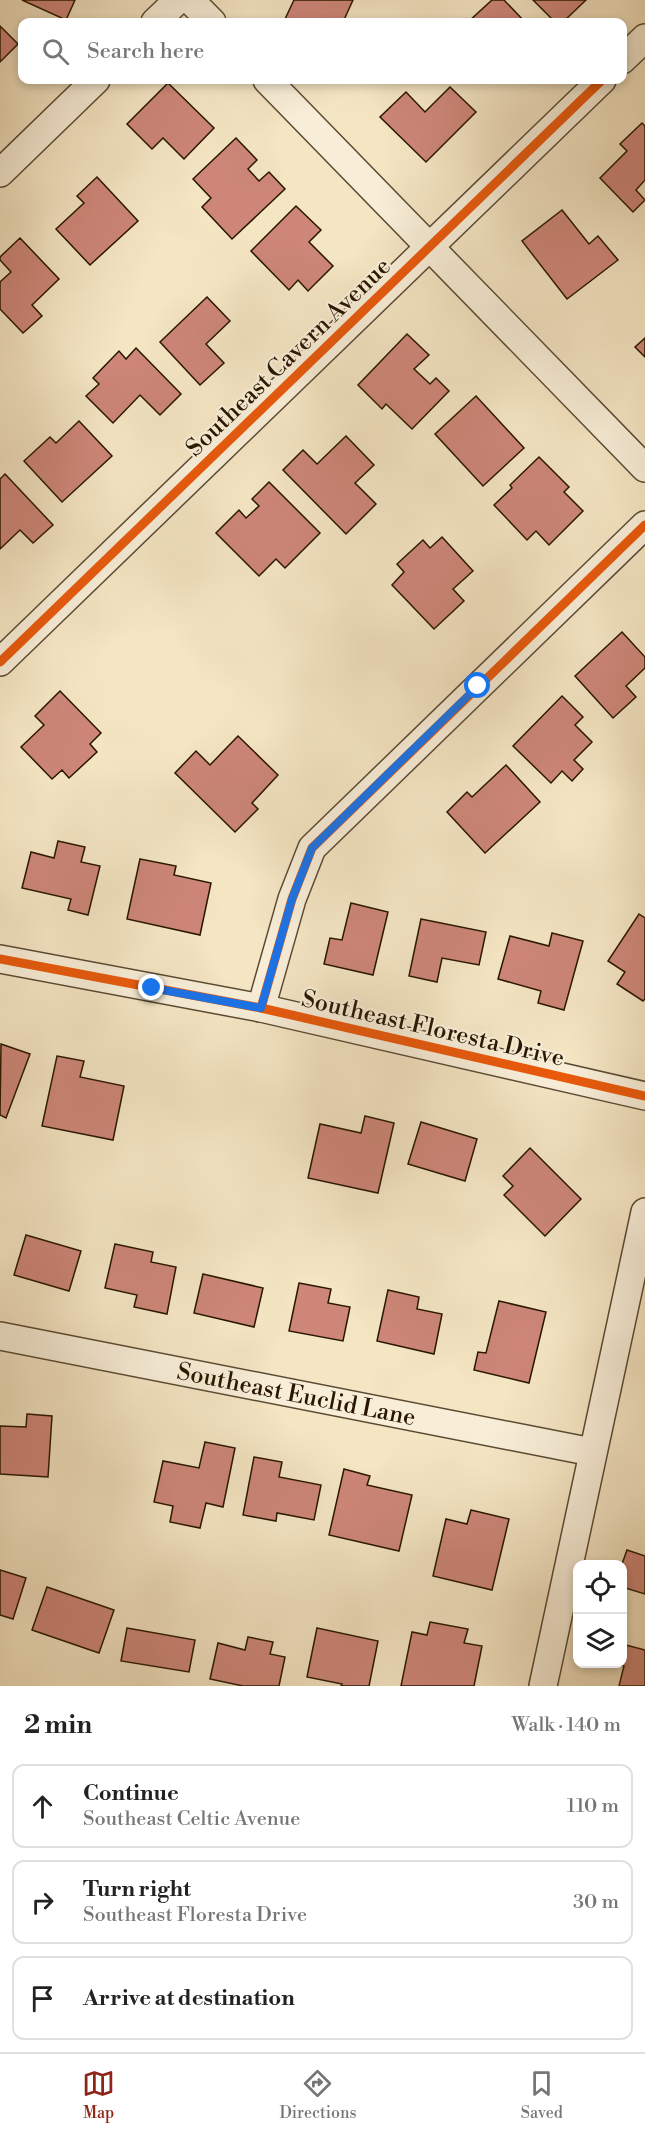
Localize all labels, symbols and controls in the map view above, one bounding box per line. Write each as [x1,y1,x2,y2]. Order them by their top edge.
search box [18,18,627,84]
icon: search [39,35,72,68]
text: Search here [87,38,204,65]
street label: Southeast Cavern Avenue [180,252,398,464]
route start [464,672,490,698]
route end [138,974,164,1000]
street label: Southeast Floresta Drive [298,984,567,1074]
street label: Southeast Euclid Lane [174,1357,418,1433]
map controls [573,1560,627,1668]
button: locate [573,1560,627,1614]
button: layers [573,1614,627,1668]
text: 2 min [24,1709,92,1741]
text: Walk · 140 m [511,1713,621,1738]
text: Continue [83,1780,179,1807]
icon: ahead [26,1790,59,1823]
text: 110 m [567,1794,619,1819]
text: Southeast Celtic Avenue [83,1807,300,1832]
text: Turn right [83,1876,191,1903]
icon: right [26,1886,59,1919]
text: 30 m [573,1890,619,1915]
text: Southeast Floresta Drive [83,1903,307,1928]
icon: arrive [26,1982,59,2015]
text: Arrive at destination [83,1985,295,2012]
tab: Map [82,2067,115,2123]
tab: Directions [279,2067,357,2123]
tab: Saved [521,2067,563,2123]

